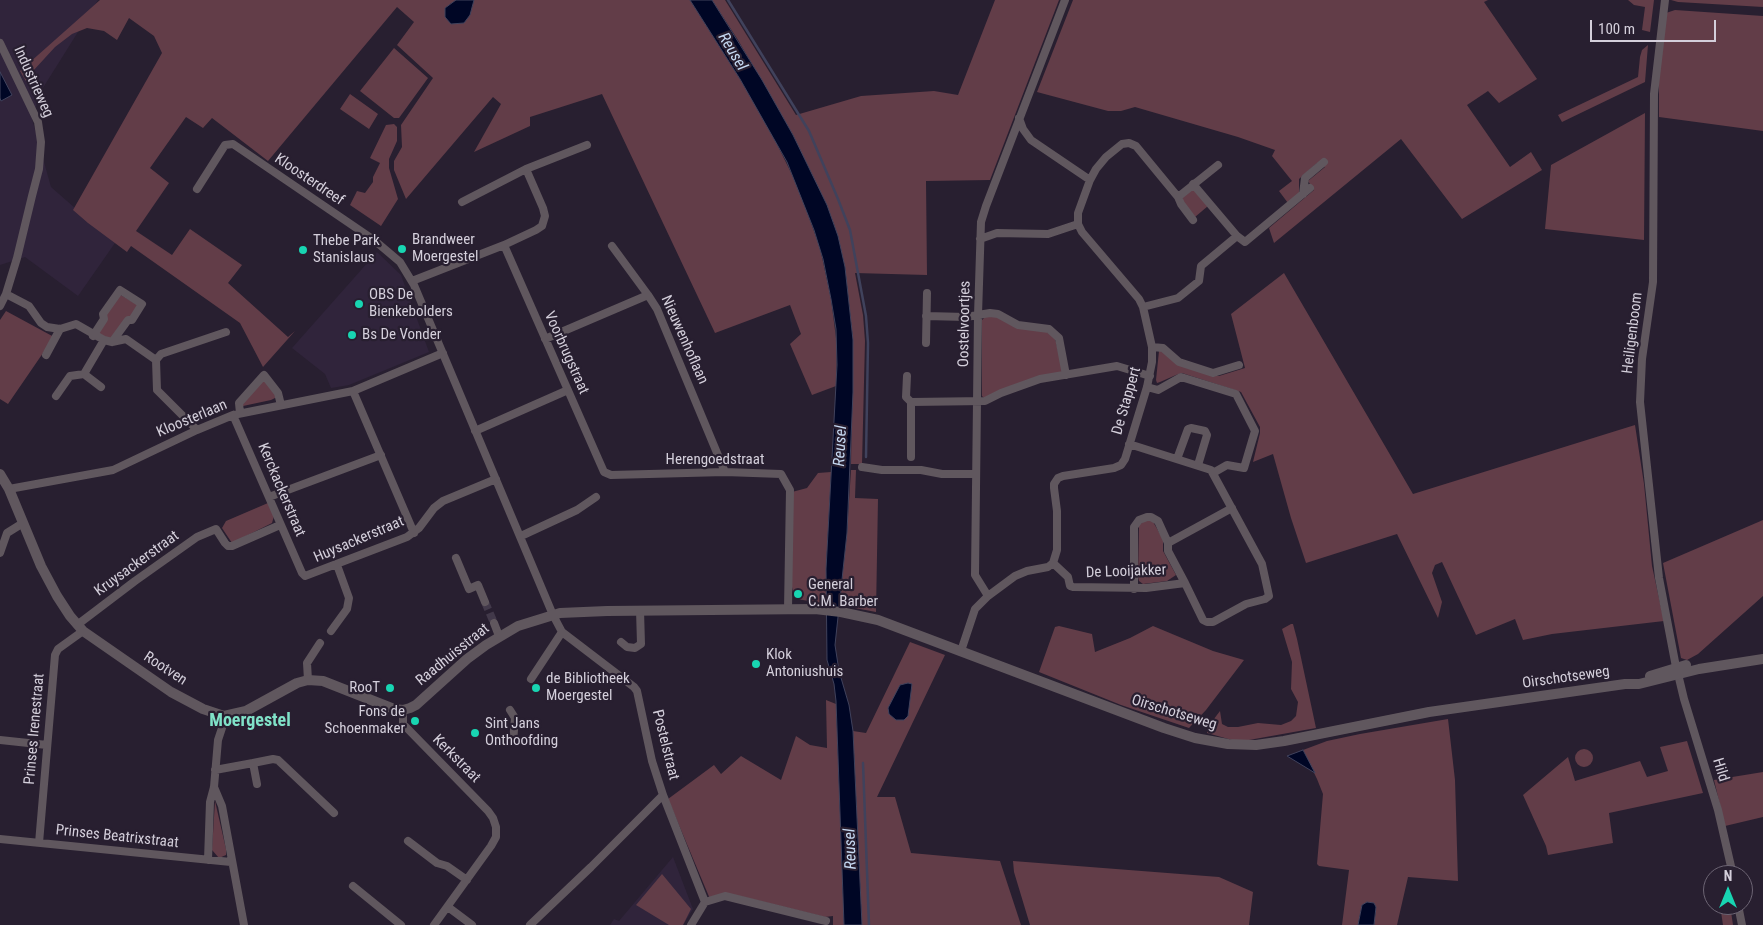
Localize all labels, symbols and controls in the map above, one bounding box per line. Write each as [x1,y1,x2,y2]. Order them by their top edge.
scale bar [1593,10,1719,42]
text: 100 m [1598,20,1635,38]
water label: Reusel [713,30,751,74]
street label: Industrieweg [9,44,57,120]
street label: Kloosterdreef [271,150,347,210]
place label: Brandweer Moergestel [412,231,479,266]
place label: Thebe Park Stanislaus [313,232,380,267]
marker: Brandweer Moergestel [396,243,408,255]
marker: Thebe Park Stanislaus [297,244,309,256]
street label: Oostelvoortjes [955,281,975,367]
place label: OBS De Bienkebolders [369,286,453,321]
street label: Heiligenboom [1619,291,1647,375]
street label: Nieuwenhoflaan [656,293,712,387]
marker: OBS De Bienkebolders [353,298,365,310]
street label: Voorbrugstraat [540,309,592,397]
place label: Bs De Vonder [362,326,441,344]
marker: Bs De Vonder [346,329,358,341]
street label: De Stappert [1109,365,1145,437]
street label: Kloosterlaan [154,396,230,442]
water label: Reusel [830,425,852,467]
street label: Kerckackerstraat [253,441,309,539]
street label: Herengoedstraat [666,451,764,469]
street label: Huysackerstraat [311,513,407,567]
street label: Kruysackerstraat [91,527,183,601]
street label: De Looijakker [1086,562,1166,582]
place label: General C.M. Barber [808,576,878,611]
marker: General C.M. Barber [792,588,804,600]
street label: Raadhuisstraat [413,620,493,690]
place label: Klok Antoniushuis [766,646,843,681]
street label: Rootven [140,648,190,690]
marker: Klok Antoniushuis [750,658,762,670]
street label: Oirschotseweg [1521,663,1611,693]
place label: de Bibliotheek Moergestel [546,670,630,705]
street label: Prinses Irenestraat [21,673,49,785]
place label: RooT [349,679,380,697]
marker: RooT [384,682,396,694]
marker: de Bibliotheek Moergestel [530,682,542,694]
street label: Oirschotseweg [1129,692,1219,734]
place label: Fons de Schoenmaker [325,703,405,738]
street label: Postelstraat [648,708,682,782]
district label: Moergestel [209,710,291,732]
marker: Fons de Schoenmaker [409,715,421,727]
place label: Sint Jans Onthoofding [485,715,558,750]
marker: Sint Jans Onthoofding [469,727,481,739]
street label: Kerkstraat [428,731,484,787]
street label: Hild [1708,756,1732,784]
street label: Prinses Beatrixstraat [55,822,179,852]
water label: Reusel [841,828,861,870]
north arrow [1703,865,1753,915]
text: N [1724,868,1732,884]

